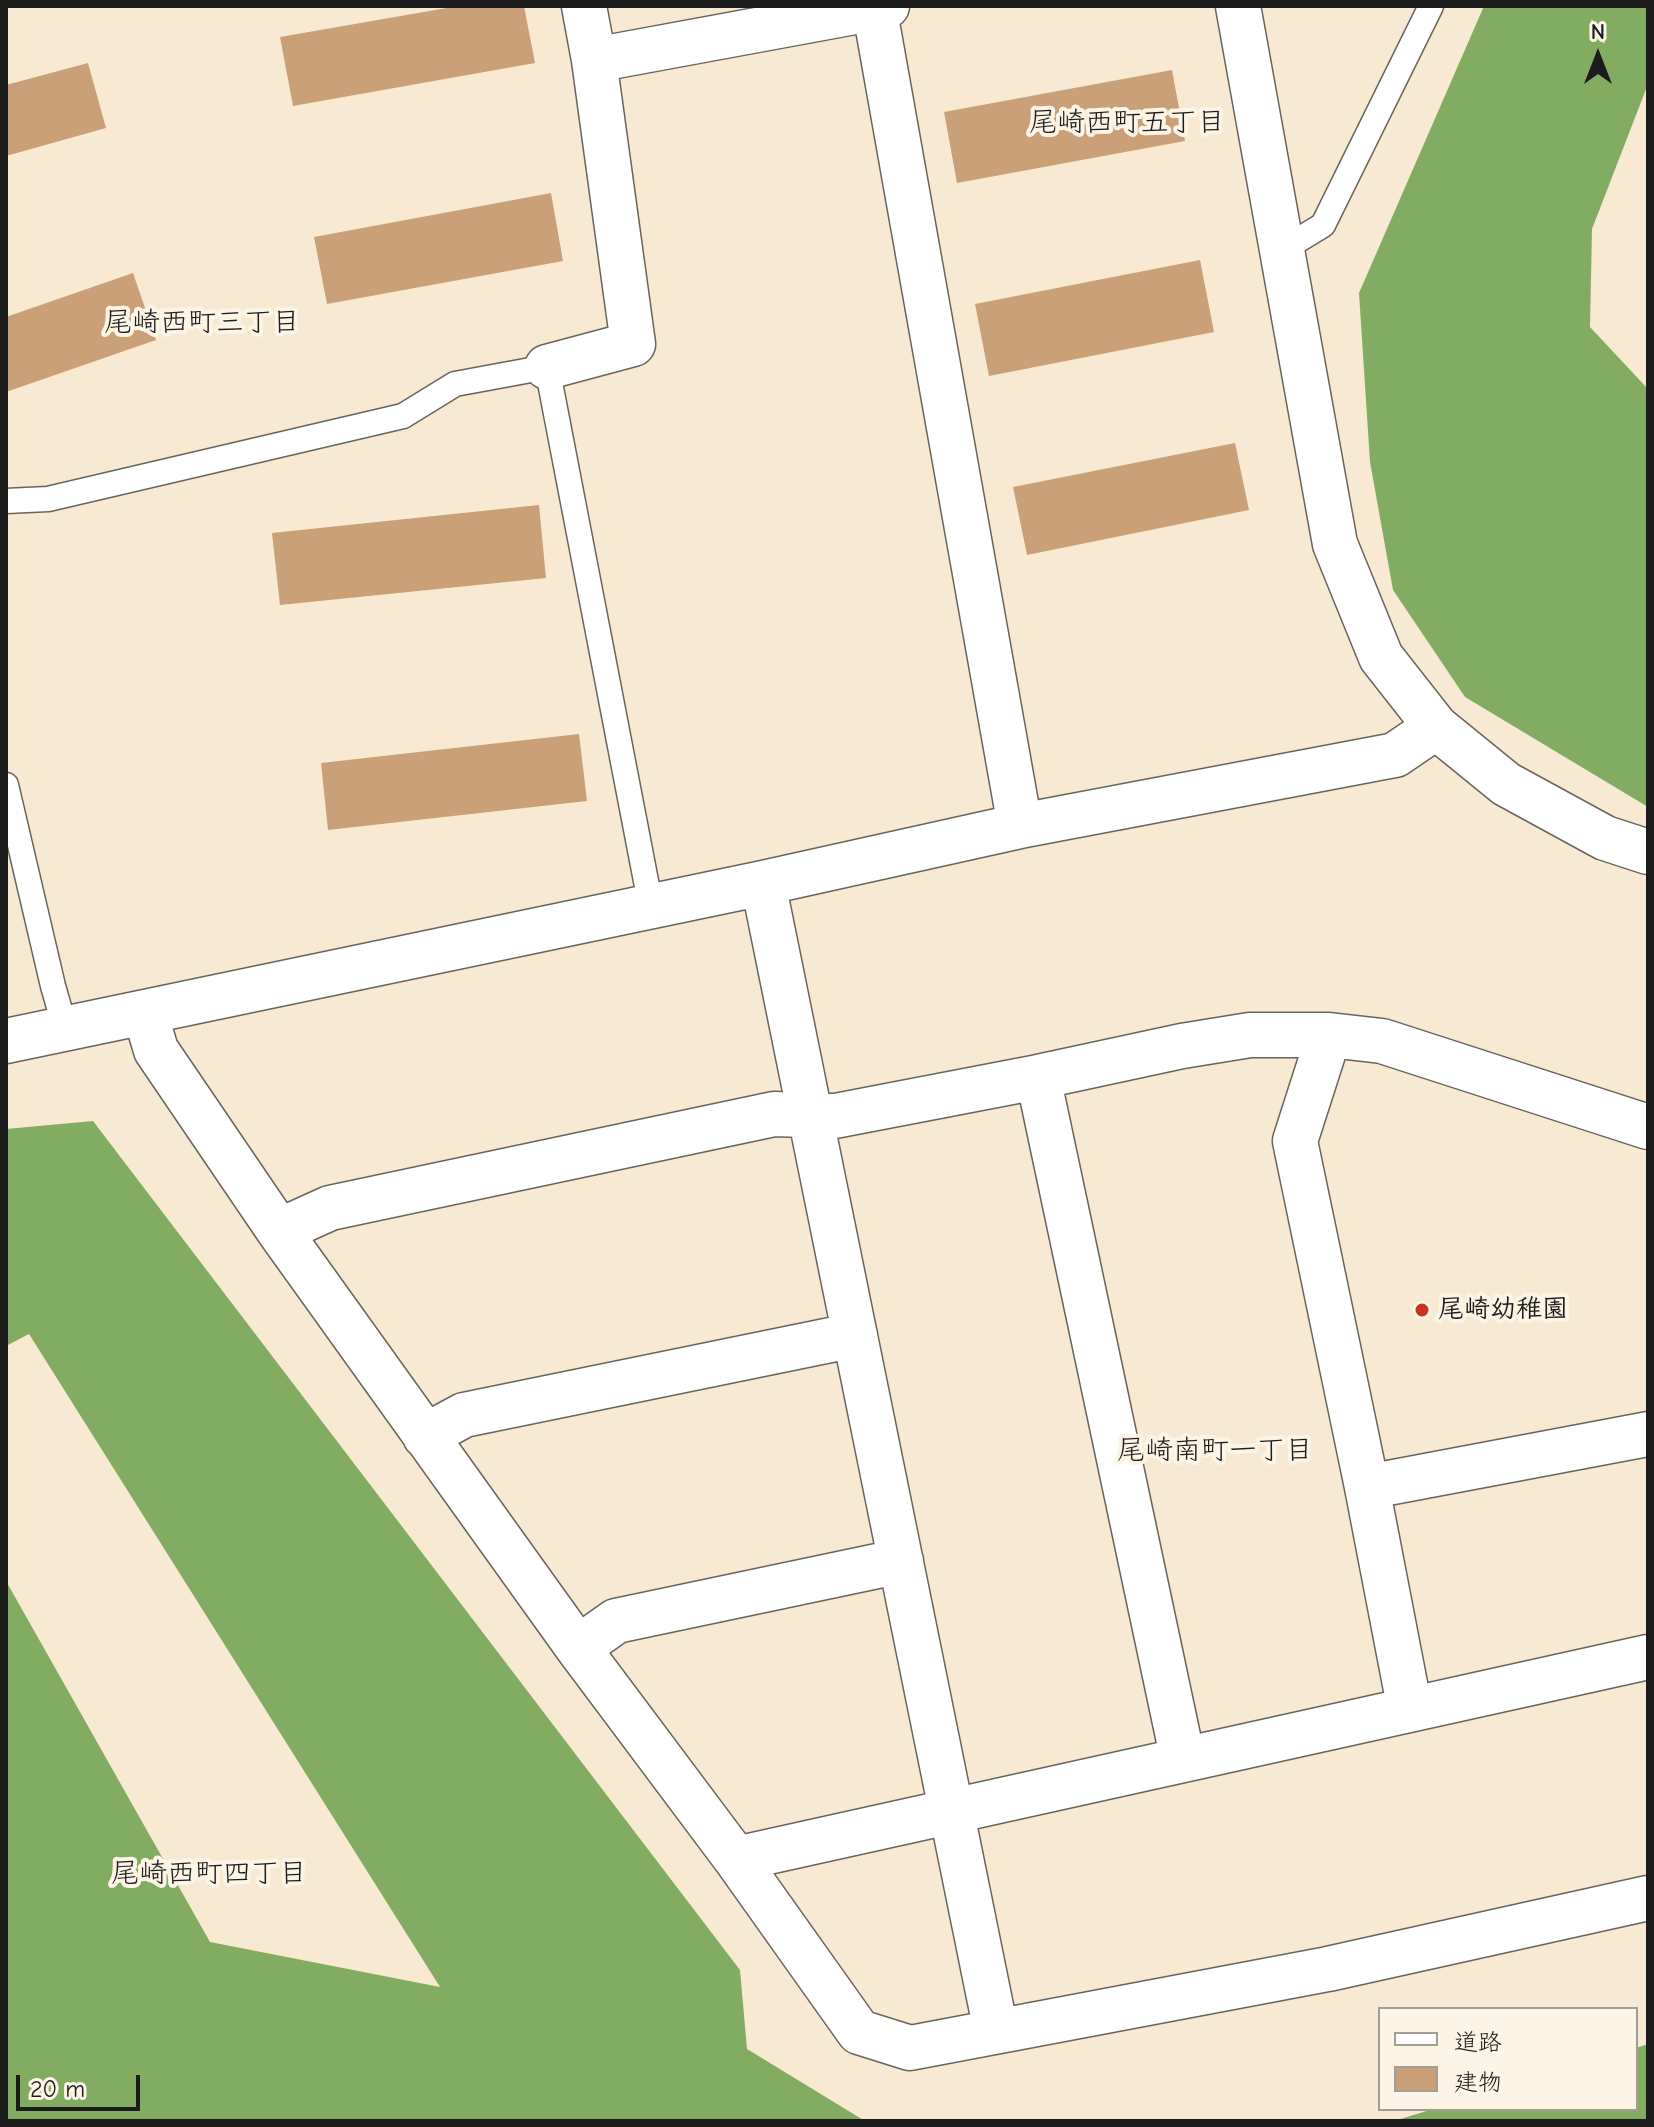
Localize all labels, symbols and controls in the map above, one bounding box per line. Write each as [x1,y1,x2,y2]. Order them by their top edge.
north arrow [1558,16,1638,96]
text: N [1591,19,1605,45]
district label: 尾崎西町五丁目 [1029,106,1225,140]
district label: 尾崎西町三丁目 [104,306,300,340]
place label: 尾崎幼稚園 [1438,1294,1568,1326]
marker: 尾崎幼稚園 [1413,1301,1431,1319]
district label: 尾崎南町一丁目 [1117,1434,1313,1468]
district label: 尾崎西町四丁目 [111,1857,307,1891]
legend [1378,2007,1638,2111]
text: 道路 [1454,2028,1502,2056]
scale bar [20,2059,144,2109]
text: 建物 [1454,2068,1502,2096]
text: 20 m [30,2075,85,2103]

